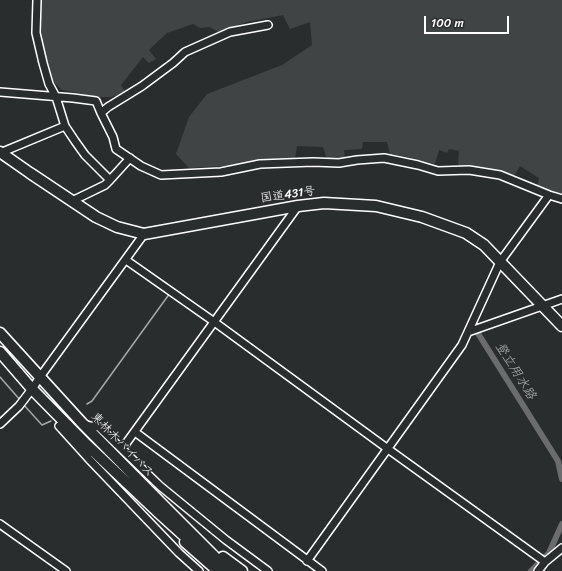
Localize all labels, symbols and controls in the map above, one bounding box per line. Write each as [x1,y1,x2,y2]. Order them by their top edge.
scale bar [426,8,511,34]
text: 100 m [431,12,464,34]
street label: 国道431号 [260,184,316,206]
water label: 登立用水路 [491,339,539,403]
street label: 東林木バイパス [88,410,156,480]

